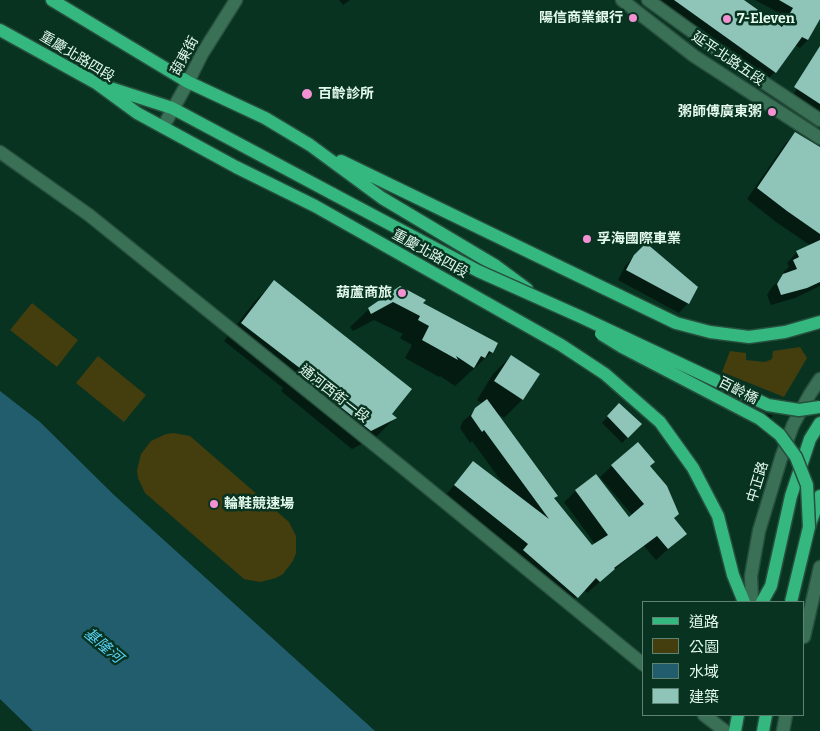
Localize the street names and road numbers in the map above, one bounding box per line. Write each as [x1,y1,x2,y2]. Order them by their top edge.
street label: 重慶北路四段 [37,28,117,86]
street label: 延平北路五段 [688,29,768,89]
street label: 葫東街 [167,34,203,78]
street label: 重慶北路四段 [389,226,471,282]
street label: 通河西街一段 [296,362,372,426]
street label: 百齡橋 [715,374,761,408]
street label: 中正路 [744,459,772,505]

